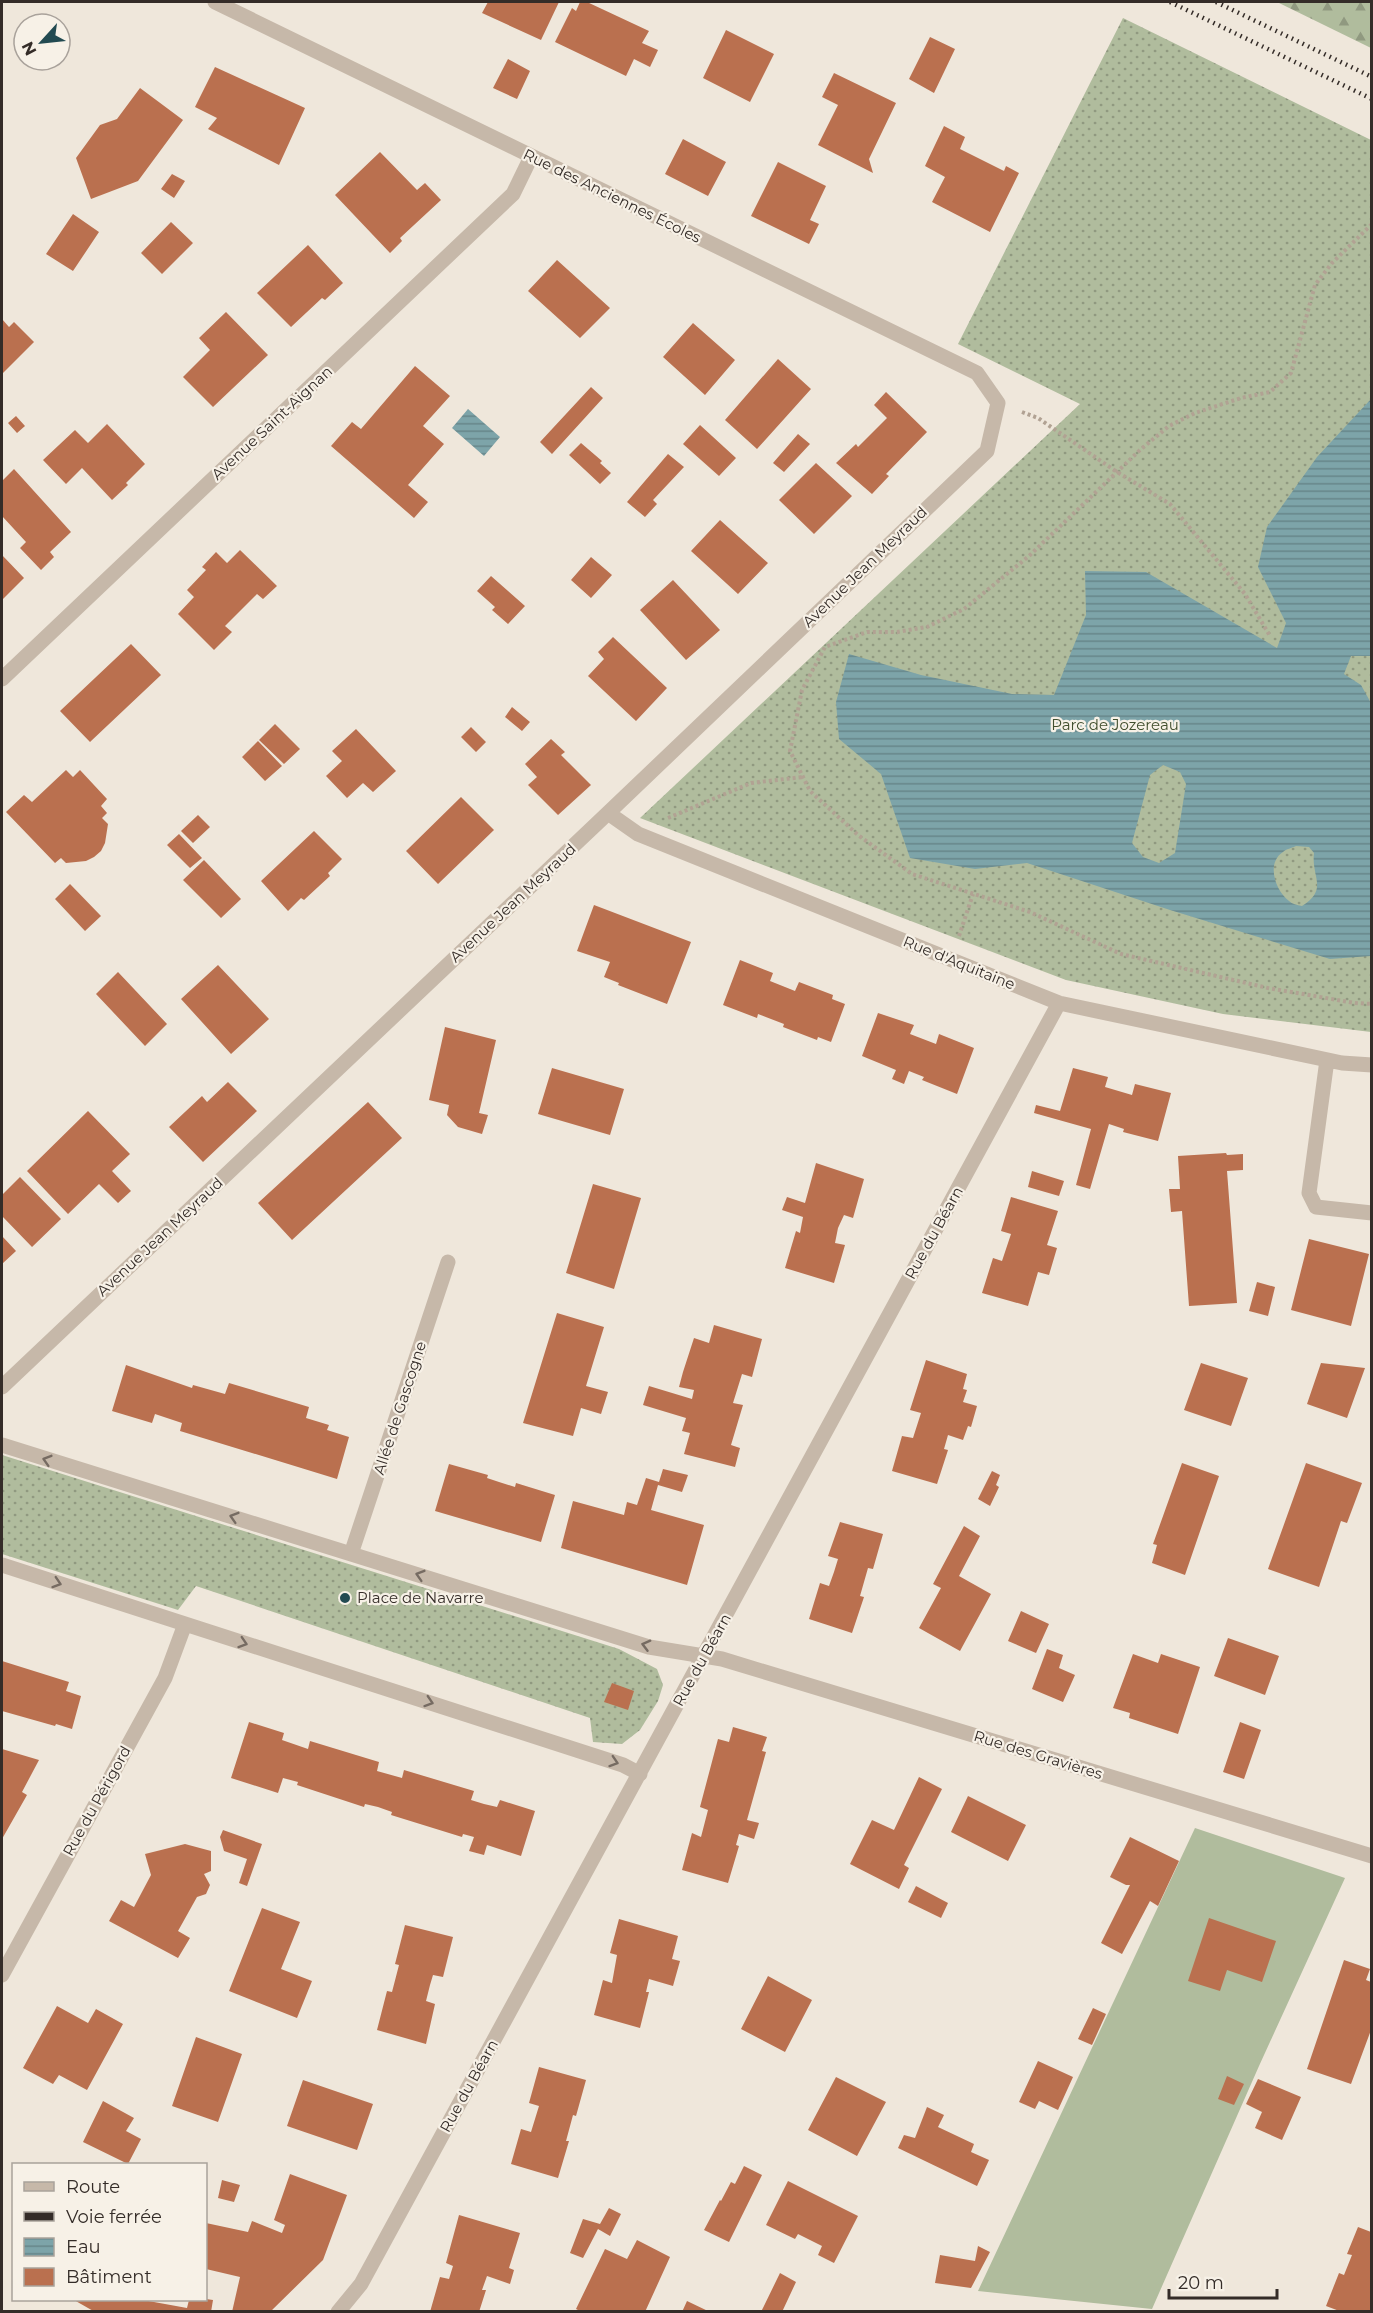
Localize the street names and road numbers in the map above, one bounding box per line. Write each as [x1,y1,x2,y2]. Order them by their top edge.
street label: Rue des Anciennes Écoles [520,144,704,247]
street label: Avenue Saint-Aignan [207,362,336,484]
street label: Avenue Jean Meyraud [798,502,931,631]
street label: Avenue Jean Meyraud [446,839,580,966]
street label: Rue d'Aquitaine [900,931,1018,994]
street label: Avenue Jean Meyraud [93,1173,227,1300]
street label: Rue du Béarn [900,1183,967,1282]
street label: Allée de Gascogne [369,1339,430,1477]
street label: Rue du Béarn [668,1610,735,1709]
street label: Rue des Gravières [972,1726,1105,1783]
street label: Rue du Périgord [58,1742,135,1859]
street label: Rue du Béarn [435,2036,502,2135]

